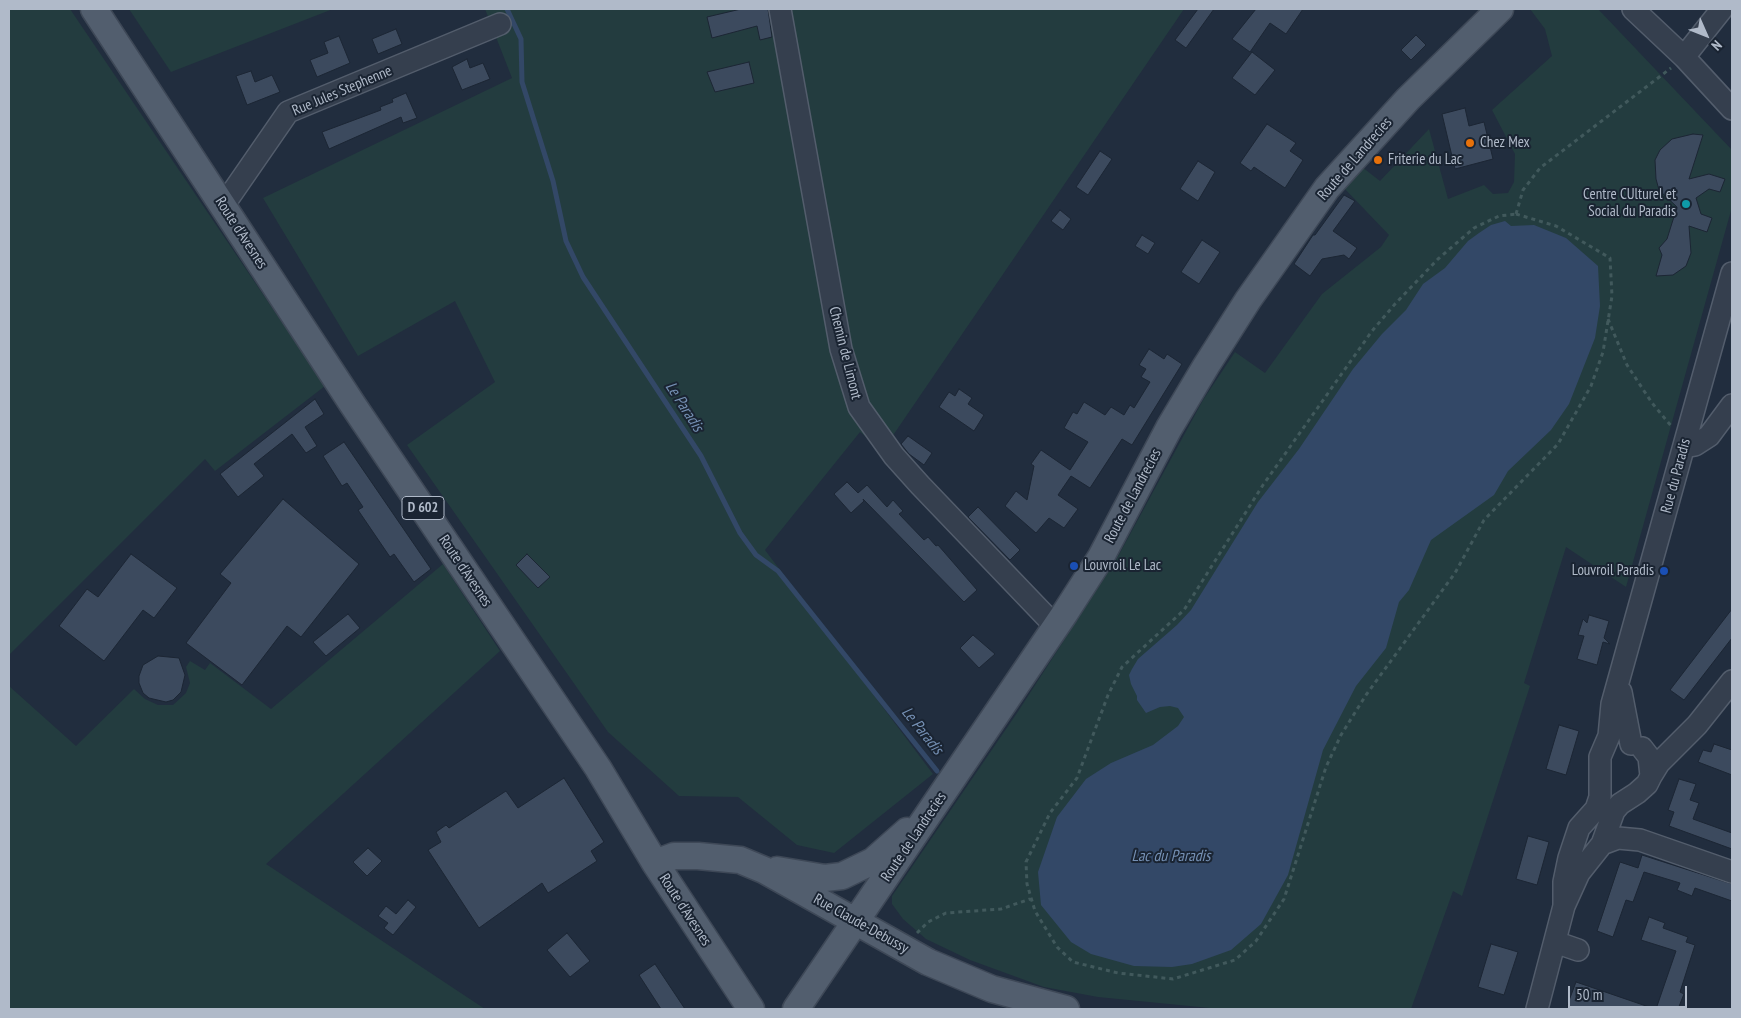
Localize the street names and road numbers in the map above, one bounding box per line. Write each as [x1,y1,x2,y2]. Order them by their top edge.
street label: Rue Jules Stephenne [289,62,395,120]
street label: Route de Landrecies [1314,114,1396,204]
street label: Route d'Avesnes [211,194,271,272]
street label: Chemin de Limont [825,305,865,401]
street label: Rue du Paradis [1657,437,1695,515]
street label: Route de Landrecies [1101,446,1165,546]
road number: D 602 [402,496,444,520]
street label: Route d'Avesnes [435,532,495,610]
street label: Route de Landrecies [877,789,951,885]
street label: Route d'Avesnes [655,871,715,949]
street label: Rue Claude-Debussy [810,890,912,958]

